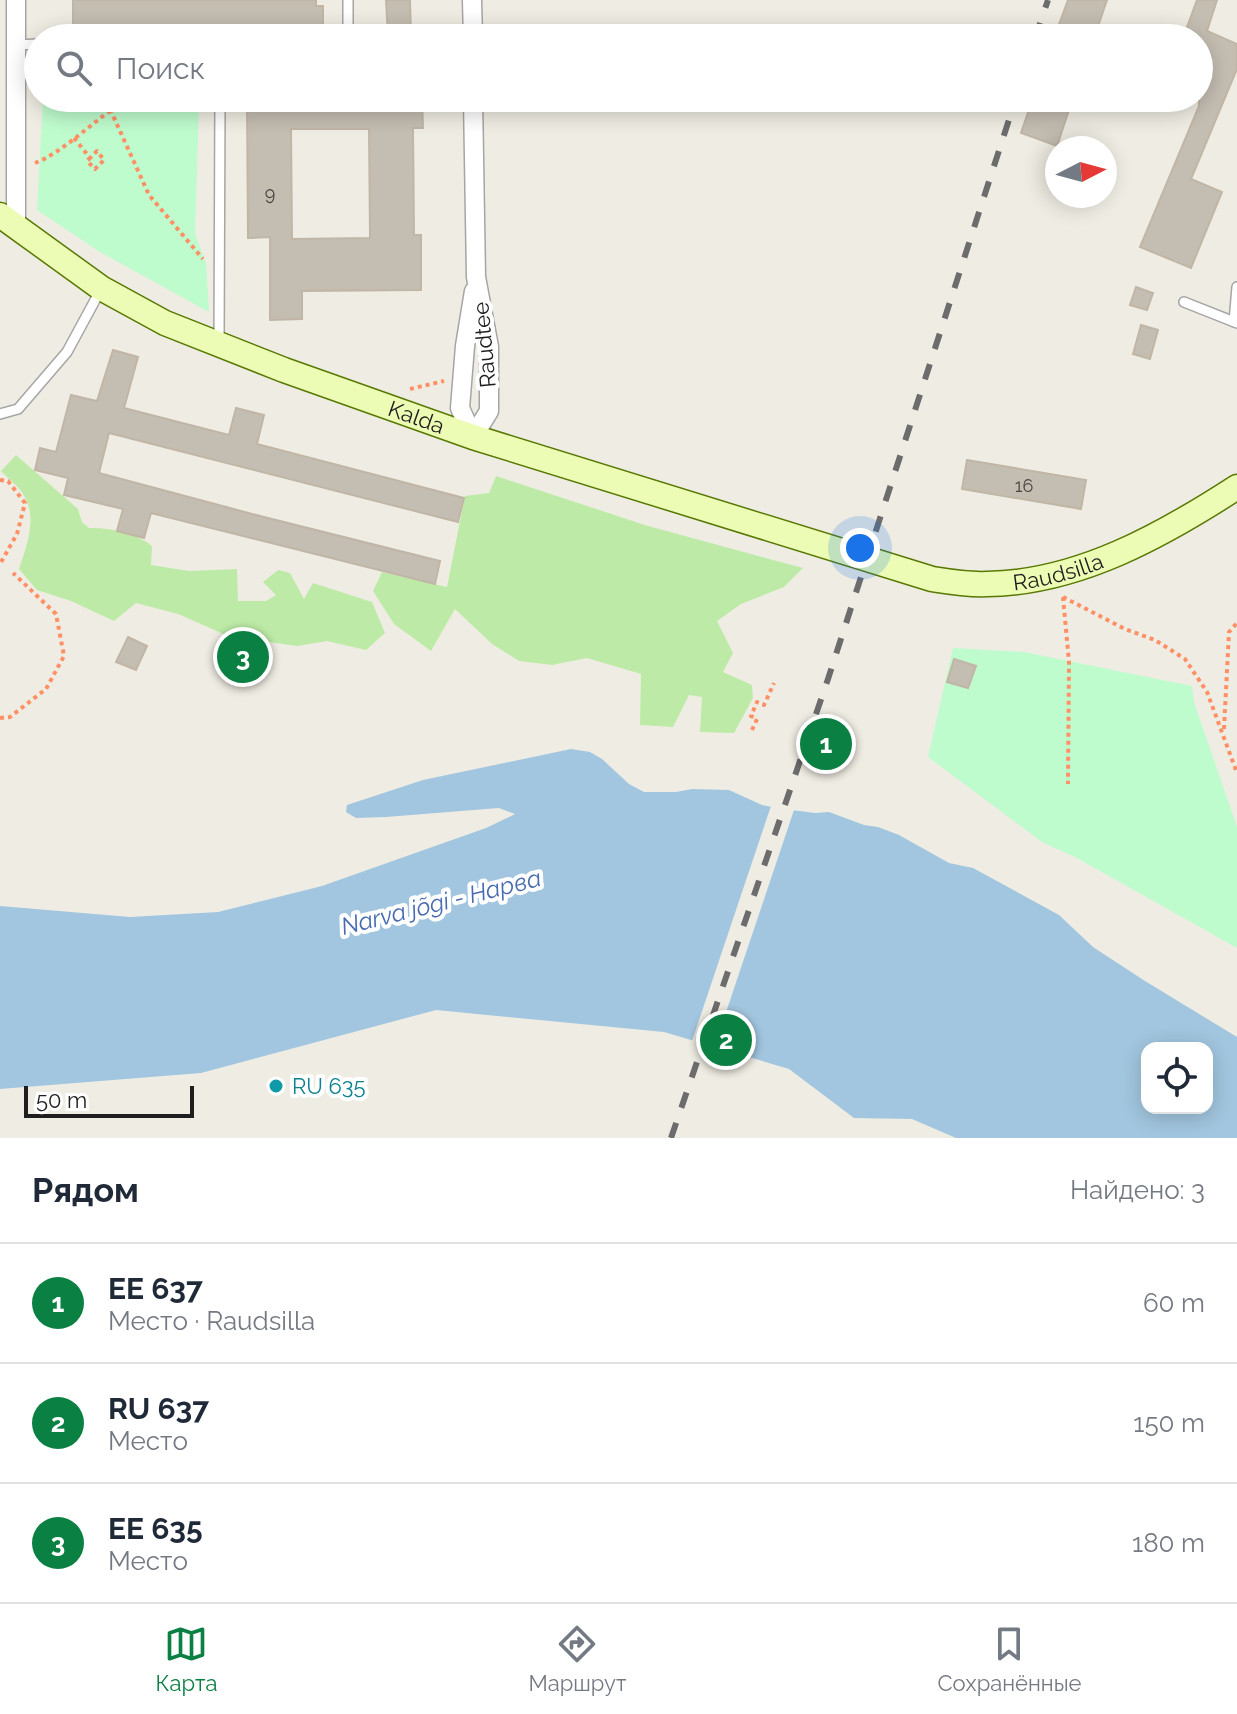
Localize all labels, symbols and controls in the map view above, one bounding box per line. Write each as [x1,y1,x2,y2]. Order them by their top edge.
search box [24,24,1213,112]
icon: search [52,46,96,90]
text: Поиск [116,51,205,86]
north arrow [1045,136,1117,208]
house number: 9 [265,183,275,204]
street label: Raudtee [467,301,501,389]
street label: Kalda [385,395,448,439]
house number: 16 [1015,475,1033,496]
your location [840,528,880,568]
street label: Raudsilla [1011,548,1107,595]
pin: 3 [217,627,269,687]
pin: 1 [800,714,852,774]
water label: Narva jõgi - Нарва [338,863,544,941]
pin: 2 [700,1010,752,1070]
map controls [1141,1042,1213,1114]
button: locate [1141,1042,1213,1114]
place label: RU 635 [292,1073,366,1099]
marker: RU 635 [267,1077,285,1095]
scale bar [24,1082,194,1118]
text: 50 m [36,1087,87,1113]
text: Рядом [32,1170,139,1210]
text: Найдено: 3 [1070,1175,1205,1205]
text: EE 637 [108,1271,203,1306]
text: 1 [52,1288,64,1318]
text: 60 m [1143,1288,1205,1318]
text: Место · Raudsilla [108,1306,315,1336]
text: RU 637 [108,1391,209,1426]
text: 2 [51,1408,65,1438]
text: 150 m [1133,1408,1205,1438]
text: Место [108,1426,188,1456]
text: EE 635 [108,1511,203,1546]
text: 3 [51,1528,65,1558]
text: 180 m [1132,1528,1205,1558]
text: Место [108,1546,188,1576]
tab: Карта [156,1622,217,1696]
tab: Маршрут [528,1622,626,1696]
tab: Сохранённые [937,1622,1081,1696]

